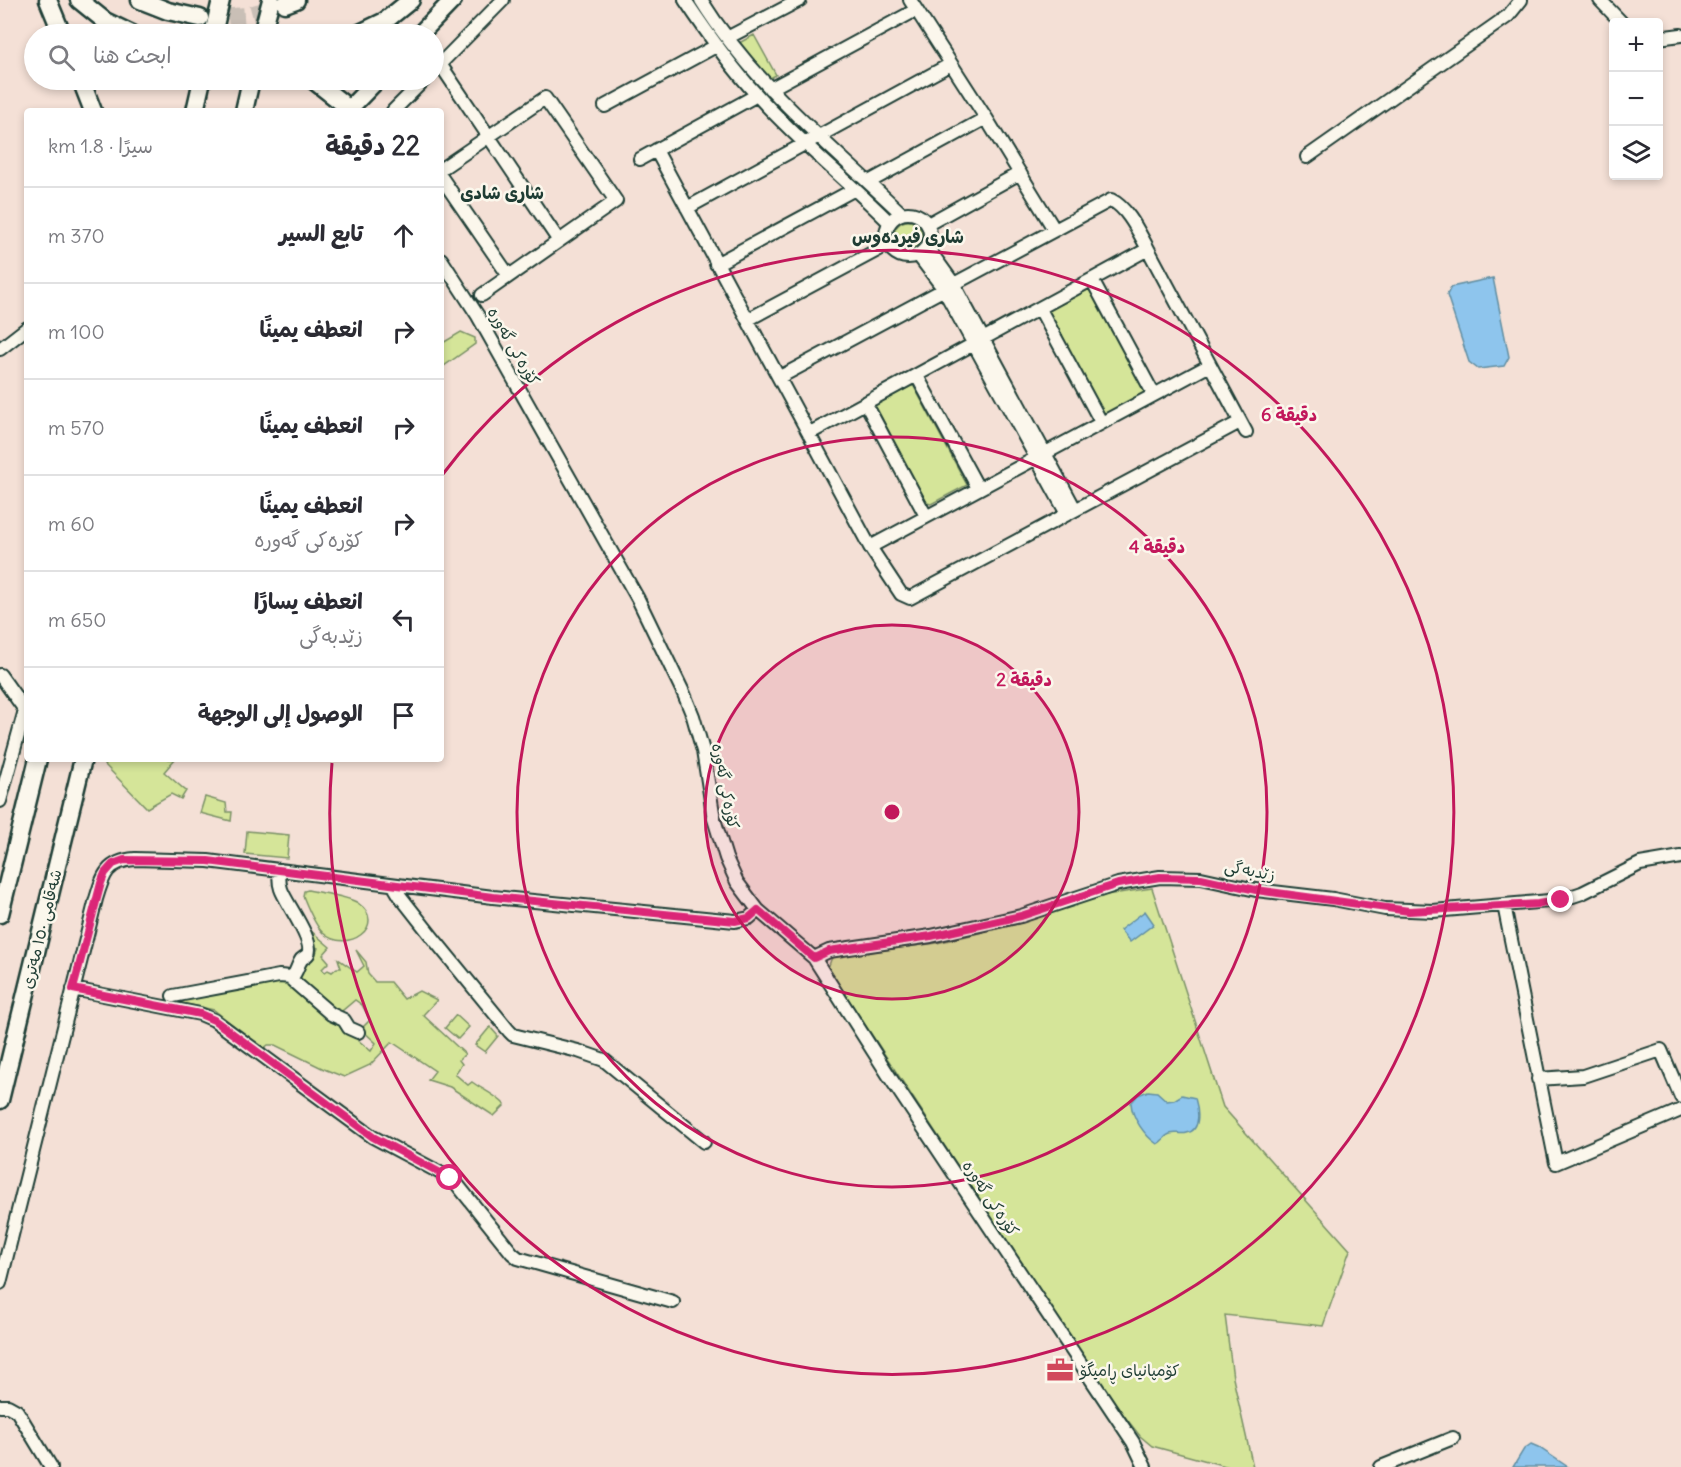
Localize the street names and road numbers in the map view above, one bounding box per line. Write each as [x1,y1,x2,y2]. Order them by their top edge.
street label: کۆرەکی گەورە [483,303,544,389]
street label: کۆرەکی گەورە [707,741,744,831]
street label: زێدبەگی [1223,855,1277,886]
street label: شەقامی ١٥٠ مەتری [16,867,66,991]
street label: کۆرەکی گەورە [958,1156,1024,1240]

